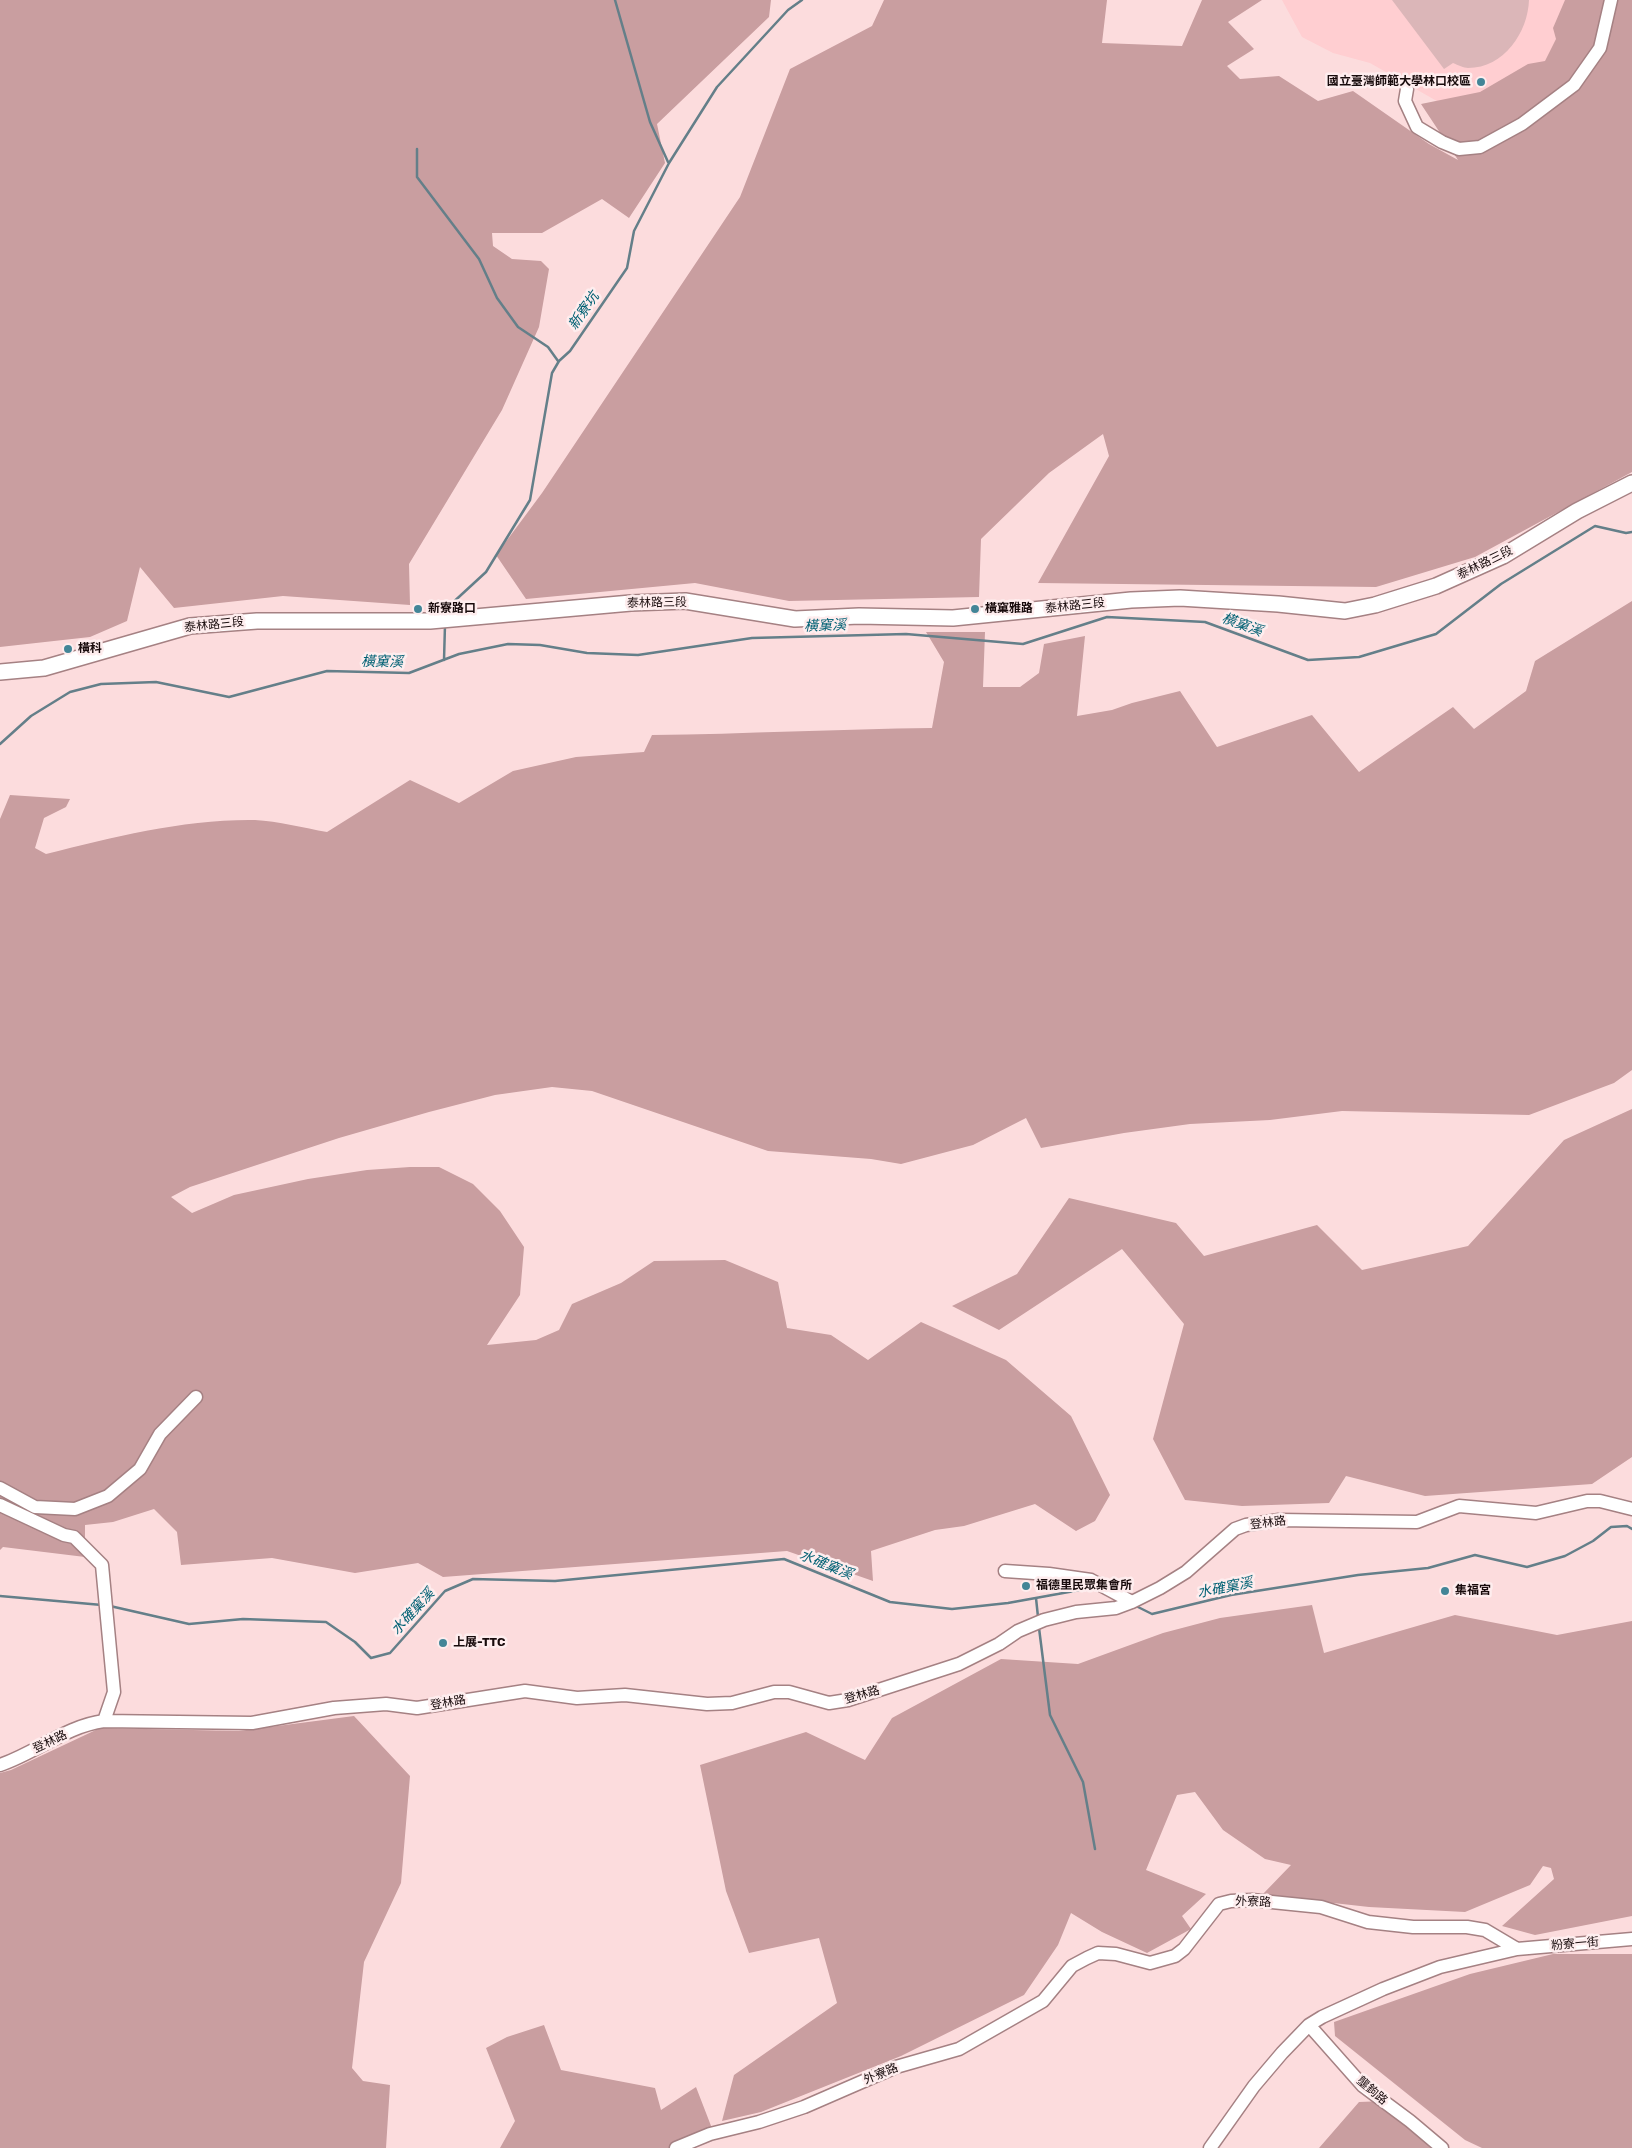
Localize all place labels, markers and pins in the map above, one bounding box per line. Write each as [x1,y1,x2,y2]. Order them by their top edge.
place label: 國立臺灣師範大學林口校區 [1327,75,1471,89]
marker: 國立臺灣師範大學林口校區 [1475,76,1487,88]
place label: 新寮路口 [428,602,476,616]
place label: 橫窠雅路 [985,602,1033,616]
marker: 新寮路口 [412,603,424,615]
marker: 橫窠雅路 [969,603,981,615]
place label: 橫科 [78,642,102,656]
marker: 橫科 [62,643,74,655]
place label: 福德里民眾集會所 [1036,1579,1132,1593]
marker: 福德里民眾集會所 [1020,1580,1032,1592]
place label: 集福宮 [1455,1584,1491,1598]
marker: 集福宮 [1439,1585,1451,1597]
place label: 上展-TTC [453,1636,505,1650]
marker: 上展-TTC [437,1637,449,1649]

